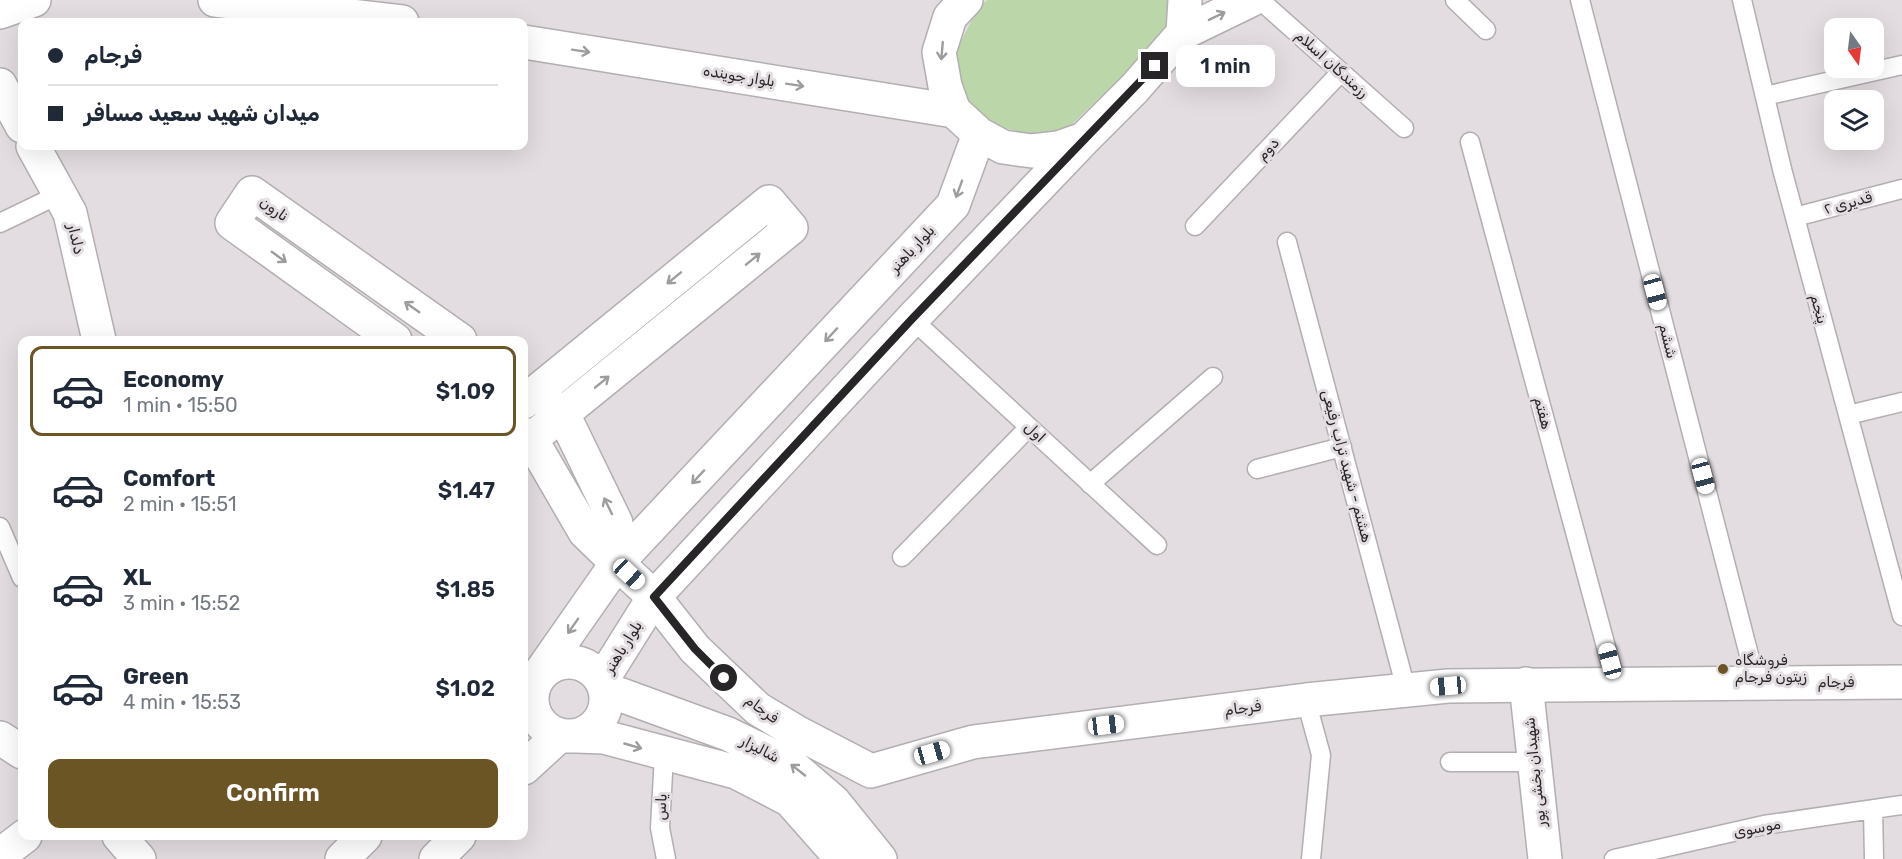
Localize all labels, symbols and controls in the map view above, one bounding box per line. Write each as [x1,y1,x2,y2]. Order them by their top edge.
one-way arrow [1208,10,1226,22]
north arrow [1824,18,1884,78]
map controls [1824,18,1884,150]
street label: رزمندگان اسلام [1291,26,1372,102]
one-way arrow [936,41,947,60]
text: فرجام [84,42,142,69]
callout: 1 min [1176,45,1275,87]
one-way arrow [571,46,591,57]
route end [1141,52,1168,79]
text: 1 min [1200,54,1251,78]
street label: بلوار جوینده [702,61,776,91]
one-way arrow [784,80,804,91]
button: layers [1824,90,1884,150]
text: میدان شهید سعید مسافر [84,100,320,127]
street label: دوم [1253,134,1284,165]
one-way arrow [952,179,963,198]
street label: قدیری ۲ [1822,188,1874,218]
street label: نارون [256,193,292,226]
street label: دلدار [64,221,88,256]
street label: بلوار باهنر [885,221,939,277]
one-way arrow [271,251,287,263]
one-way arrow [745,252,760,266]
one-way arrow [666,272,682,285]
car [1642,272,1668,312]
street label: پنجم [1805,292,1832,326]
one-way arrow [405,301,421,313]
street label: ششم [1654,322,1681,361]
one-way arrow [824,327,838,342]
icon: car [51,364,105,418]
text: Economy [123,366,224,393]
one-way arrow [594,376,610,389]
text: $1.09 [436,378,495,405]
street label: هشتم - شهید تراب رفیعی [1317,388,1376,545]
text: 1 min · 15:50 [123,393,238,417]
street label: هفتم [1529,395,1556,431]
street label: اول [1020,418,1049,447]
car [1690,456,1716,496]
icon: car [51,463,105,517]
text: Comfort [123,465,215,492]
one-way arrow [690,469,705,484]
text: $1.47 [438,477,495,504]
text: 2 min · 15:51 [123,492,236,516]
one-way arrow [601,497,613,515]
car [610,555,648,593]
icon: car [51,562,105,616]
text: XL [123,564,151,591]
text: $1.85 [436,576,495,603]
text: 3 min · 15:52 [123,591,240,615]
one-way arrow [567,617,579,634]
street label: بلوار باهنر [599,617,646,677]
car [1597,641,1623,681]
place label: فروشگاه زیتون فرجام [1735,651,1807,687]
icon: car [51,661,105,715]
marker: فروشگاه زیتون فرجام [1716,662,1730,676]
text: Green [123,663,189,690]
route start [710,664,737,691]
street label: فرجام [1818,673,1854,692]
text: $1.02 [436,675,495,702]
car [1429,675,1467,697]
text: 4 min · 15:53 [123,690,241,714]
street label: فرجام [741,691,782,728]
street label: فرجام [1224,697,1262,720]
car [1087,714,1125,736]
street label: شهیدان بخشی پور [1520,716,1551,829]
street label: شالیزار [737,731,783,766]
car [912,739,952,767]
one-way arrow [623,741,642,752]
button: Confirm [48,759,498,828]
one-way arrow [790,764,806,777]
street label: یاس [651,793,671,821]
street label: موسوی [1732,815,1782,841]

